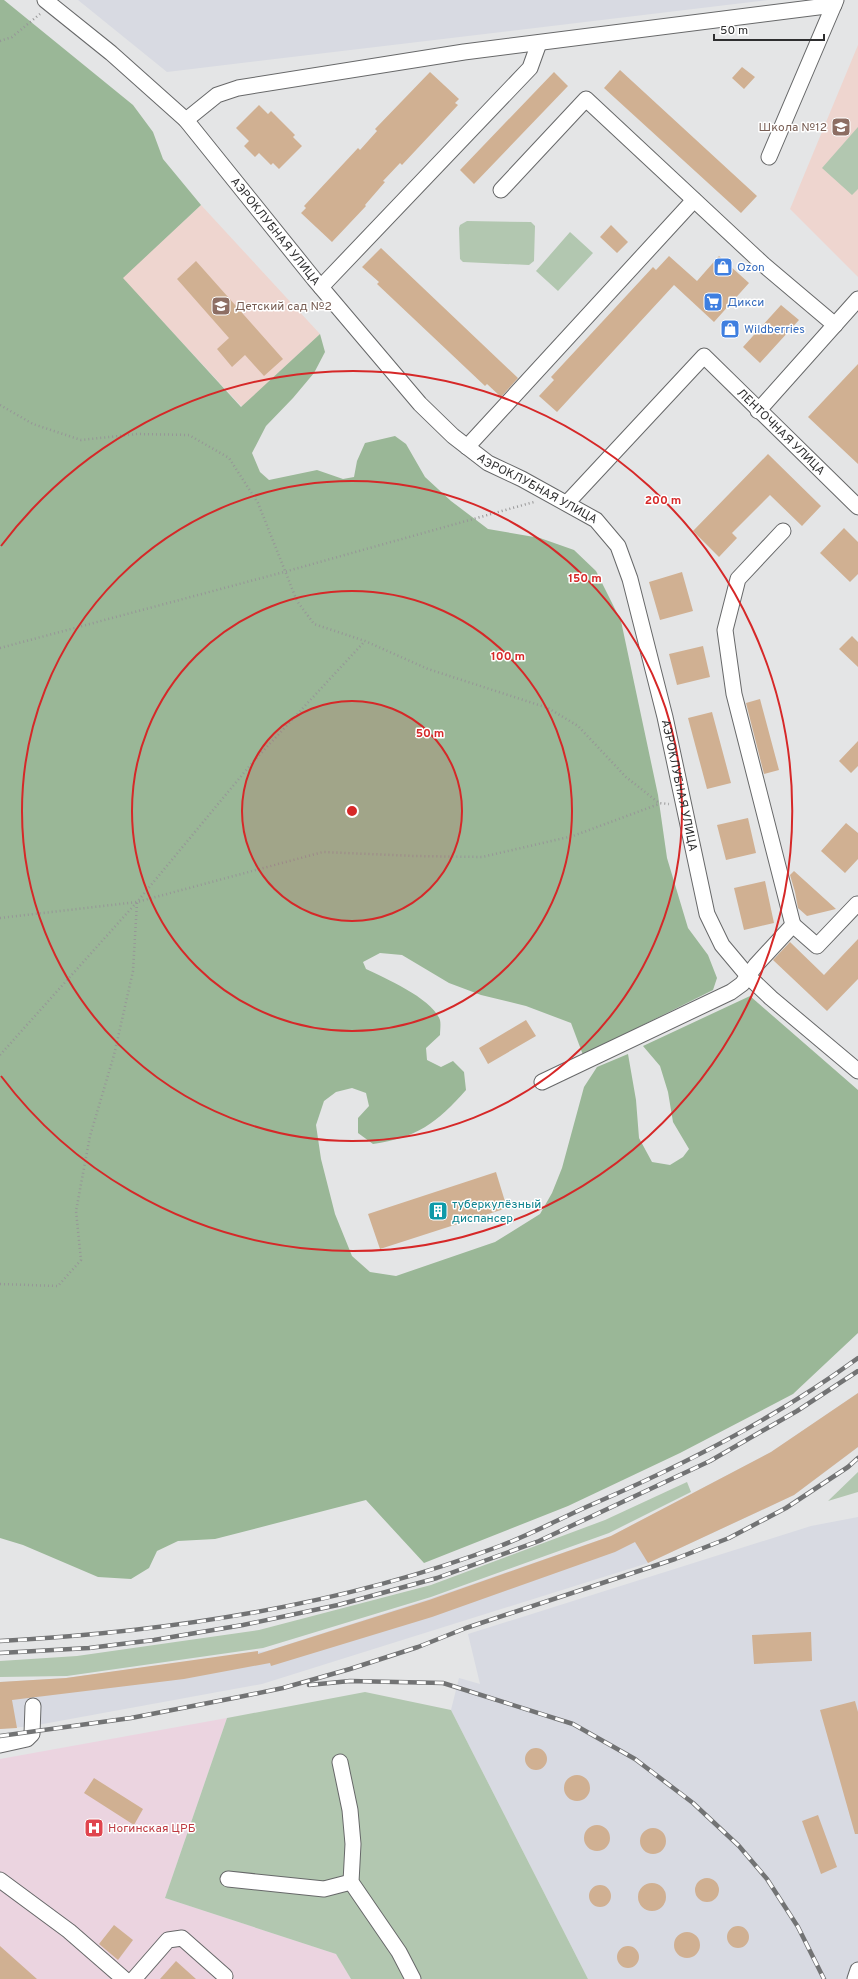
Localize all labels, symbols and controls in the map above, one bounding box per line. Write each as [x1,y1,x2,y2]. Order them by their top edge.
scale bar [714,16,824,42]
text: 50 m [720,23,748,39]
school or university icon: Школа №12 [830,116,852,138]
place label: Школа №12 [759,120,827,136]
street label: АЭРОКЛУБНАЯ УЛИЦА [226,174,323,289]
shop icon: Ozon [712,256,734,278]
place label: Ozon [737,260,765,276]
supermarket icon: Дикси [702,291,724,313]
school or university icon: Детский сад №2 [210,295,232,317]
place label: Дикси [727,295,764,311]
place label: Детский сад №2 [235,299,332,315]
shop icon: Wildberries [719,318,741,340]
place label: Wildberries [744,322,805,338]
street label: ЛЕНТОЧНАЯ УЛИЦА [733,385,828,479]
street label: АЭРОКЛУБНАЯ УЛИЦА [473,450,600,528]
text: 200 m [645,493,681,509]
text: 150 m [568,571,602,587]
text: 100 m [491,649,525,665]
street label: АЭРОКЛУБНАЯ УЛИЦА [657,718,700,853]
text: 50 m [416,726,444,742]
centre of rings [345,804,359,818]
place label: туберкулёзный диспансер [452,1197,541,1227]
building icon: туберкулёзный диспансер [427,1200,449,1222]
hospital icon: Ногинская ЦРБ [83,1817,105,1839]
place label: Ногинская ЦРБ [108,1821,196,1837]

